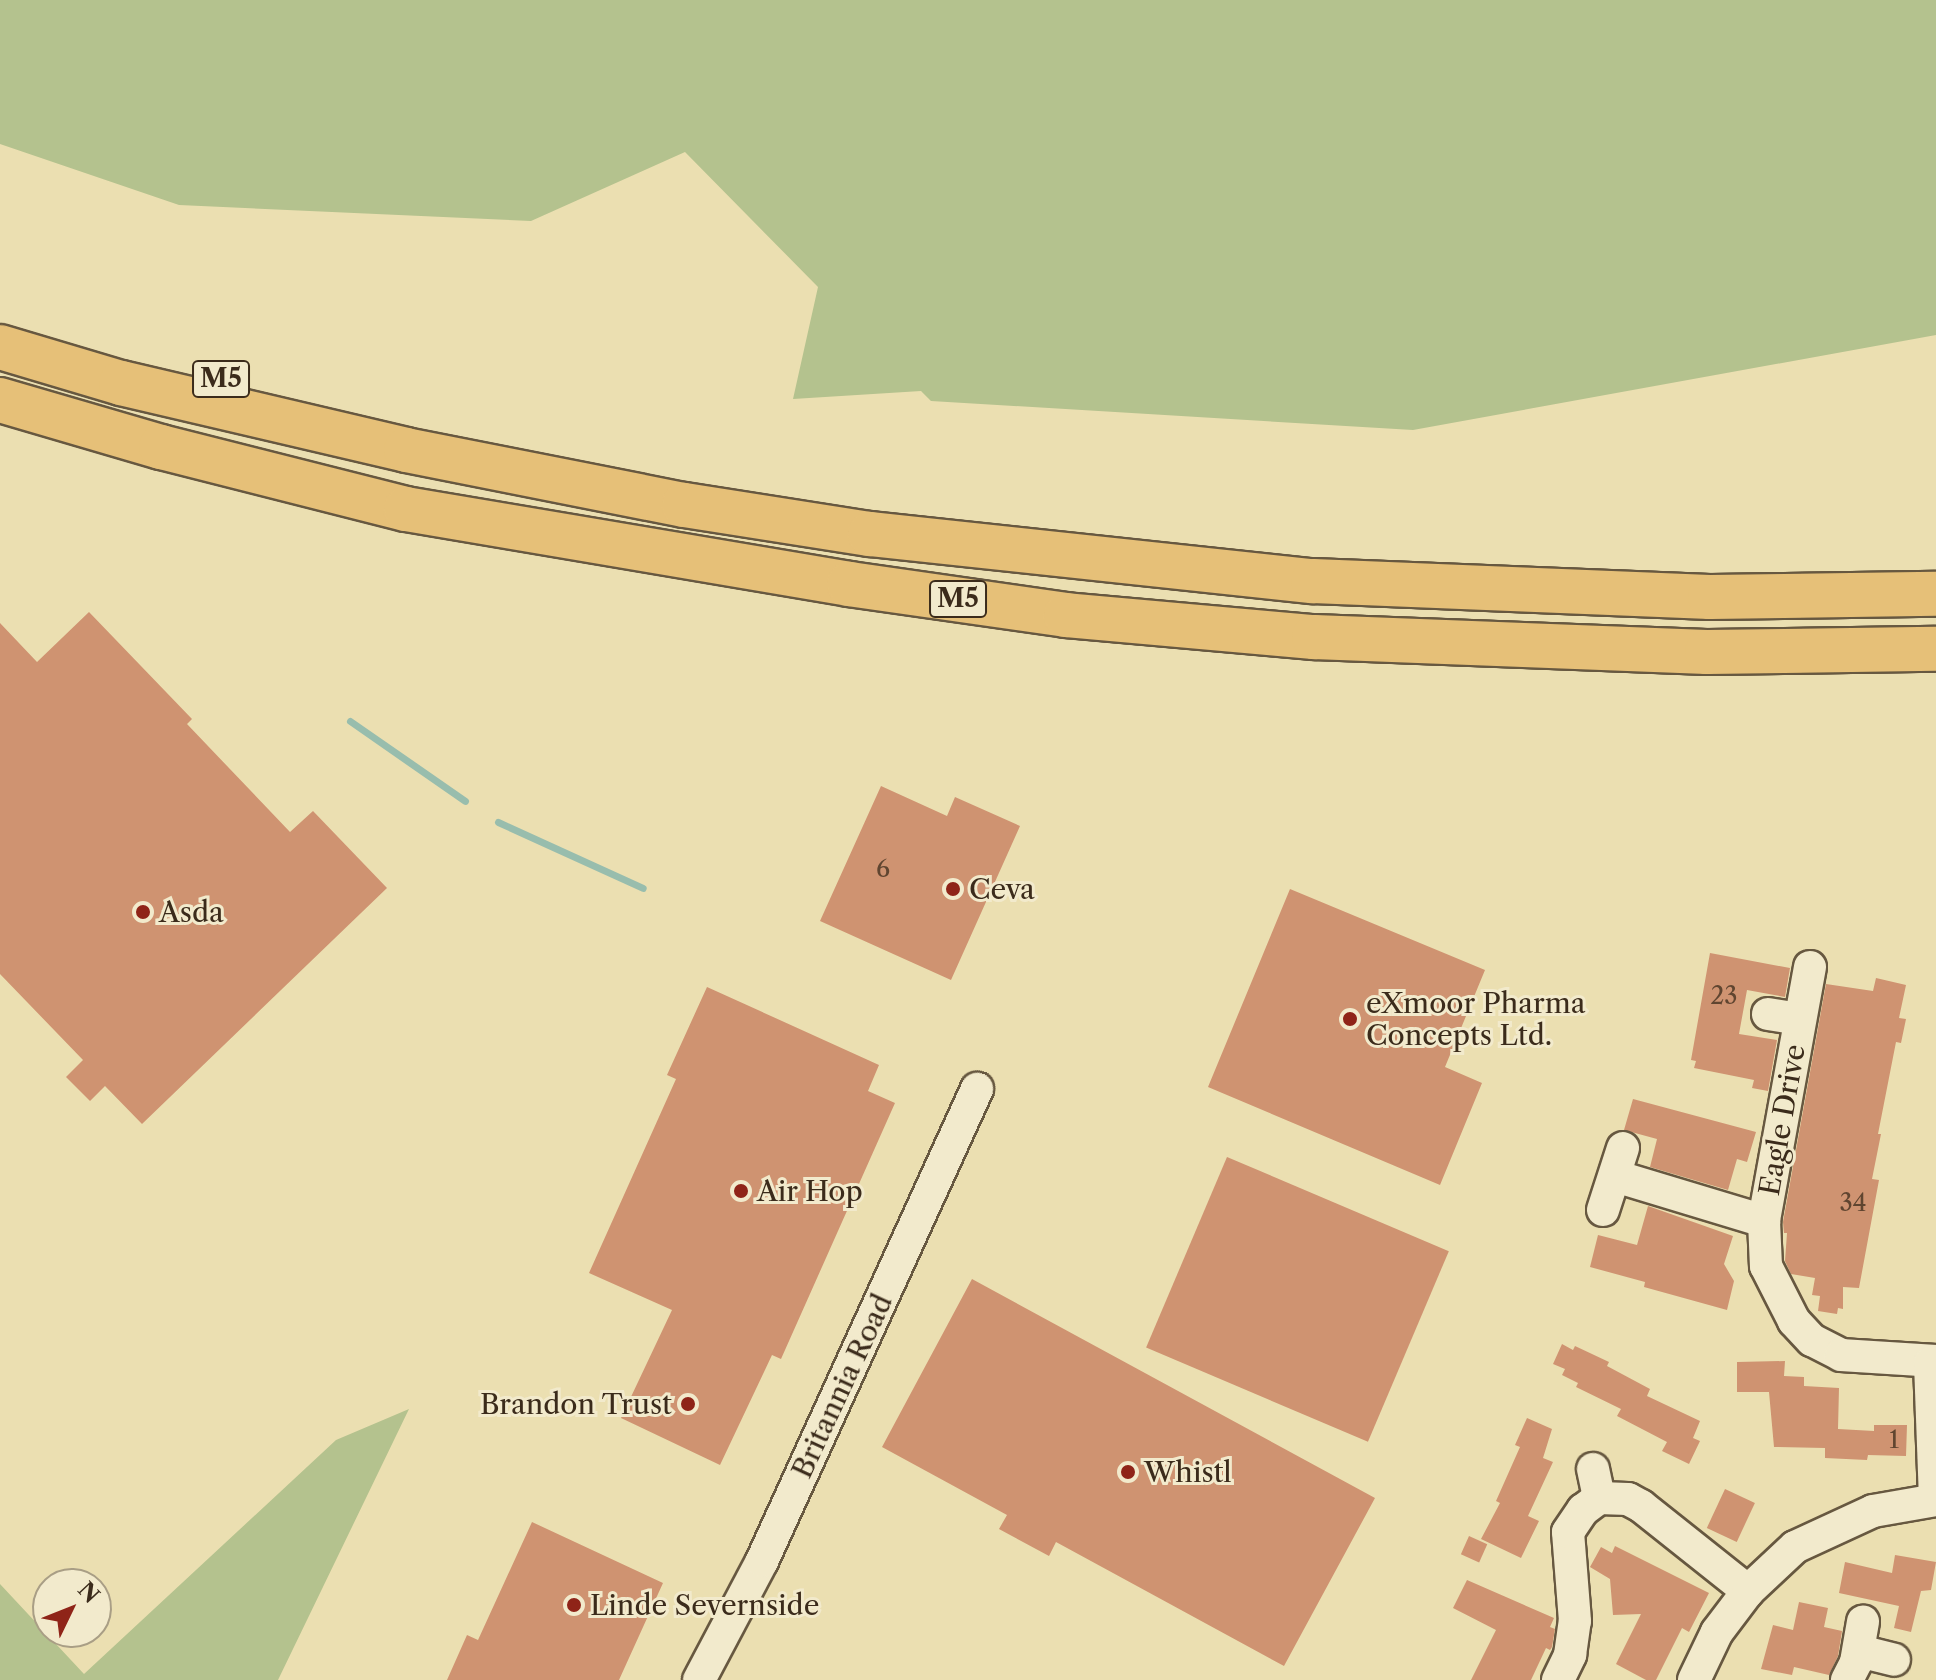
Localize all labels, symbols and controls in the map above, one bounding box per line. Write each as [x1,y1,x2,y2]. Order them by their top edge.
road number: M5 [191,357,251,401]
road number: M5 [928,577,988,621]
house number: 6 [876,855,890,883]
place label: Ceva [969,872,1035,906]
marker: Ceva [944,880,962,898]
place label: Asda [159,895,224,929]
marker: Asda [134,903,152,921]
house number: 23 [1710,982,1738,1010]
place label: eXmoor Pharma Concepts Ltd. [1366,986,1586,1052]
marker: eXmoor Pharma Concepts Ltd. [1341,1010,1359,1028]
street label: Eagle Drive [1752,1042,1812,1198]
place label: Air Hop [757,1174,863,1208]
marker: Air Hop [732,1182,750,1200]
house number: 34 [1839,1189,1867,1217]
street label: Britannia Road [785,1288,899,1484]
place label: Brandon Trust [479,1387,672,1421]
marker: Brandon Trust [679,1395,697,1413]
house number: 1 [1889,1426,1899,1454]
place label: Whistl [1144,1455,1232,1489]
marker: Whistl [1119,1463,1137,1481]
north arrow [32,1568,112,1648]
text: N [72,1576,105,1609]
place label: Linde Severnside [590,1588,819,1622]
marker: Linde Severnside [565,1596,583,1614]

